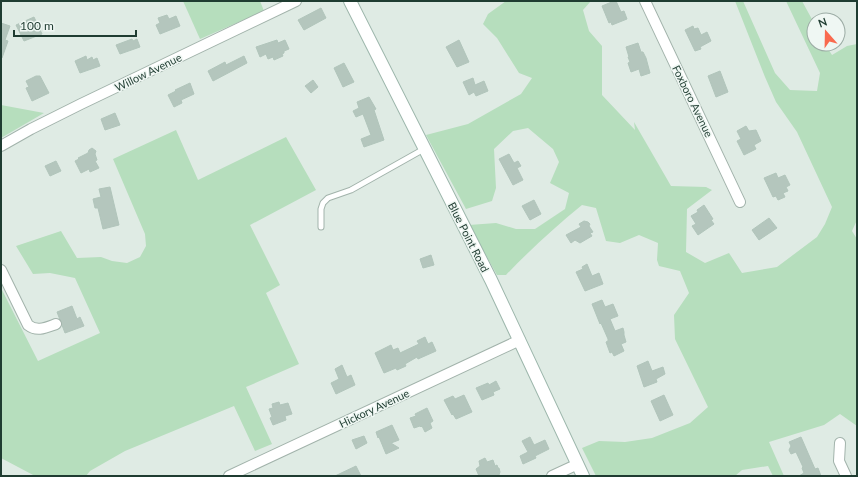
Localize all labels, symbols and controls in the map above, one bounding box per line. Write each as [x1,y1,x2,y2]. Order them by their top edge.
scale bar [14,12,136,38]
north arrow [806,12,846,52]
text: N [816,15,829,30]
text: 100 m [20,18,54,33]
street label: Willow Avenue [113,50,184,94]
street label: Foxboro Avenue [670,63,716,139]
street label: Blue Point Road [446,200,492,274]
street label: Hickory Avenue [337,386,411,430]

